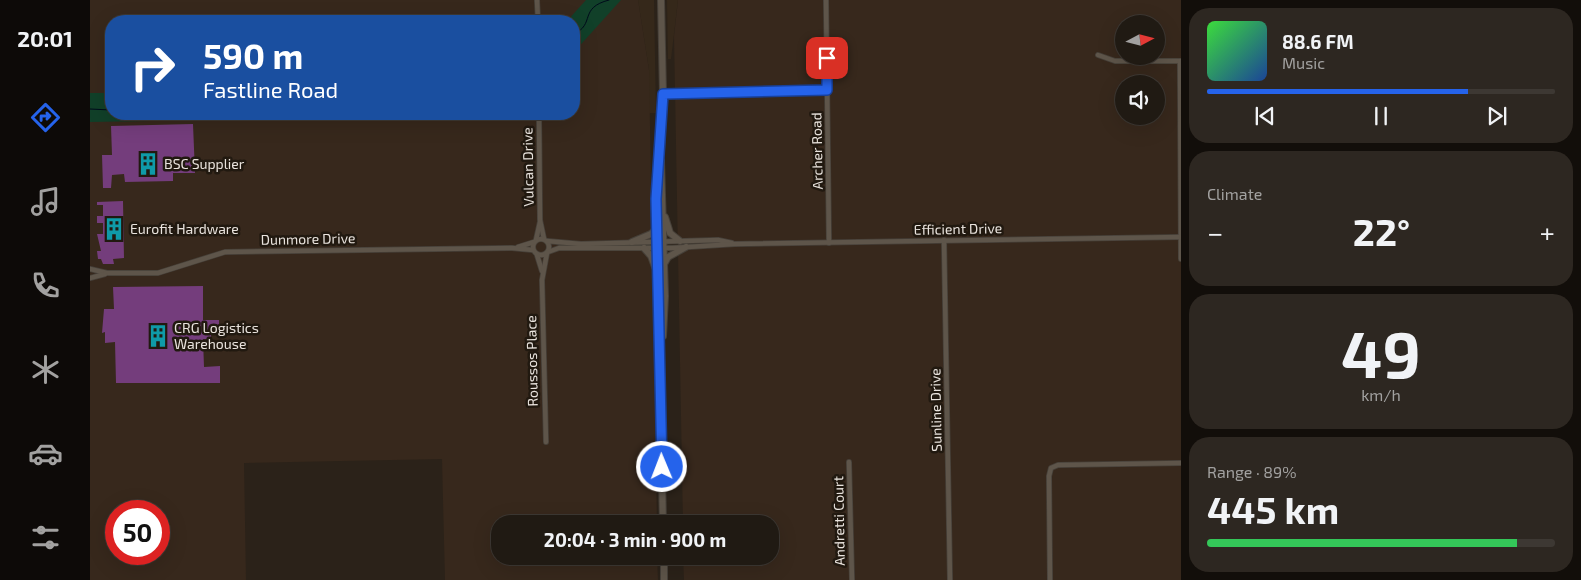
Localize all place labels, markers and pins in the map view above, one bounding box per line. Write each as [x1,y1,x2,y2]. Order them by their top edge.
pin [806,37,848,79]
building icon: BSC Supplier [135,151,161,177]
place label: BSC Supplier [164,155,245,172]
building icon: Eurofit Hardware [101,216,127,242]
place label: Eurofit Hardware [130,220,239,237]
place label: CRG Logistics Warehouse [174,319,259,352]
building icon: CRG Logistics Warehouse [145,323,171,349]

